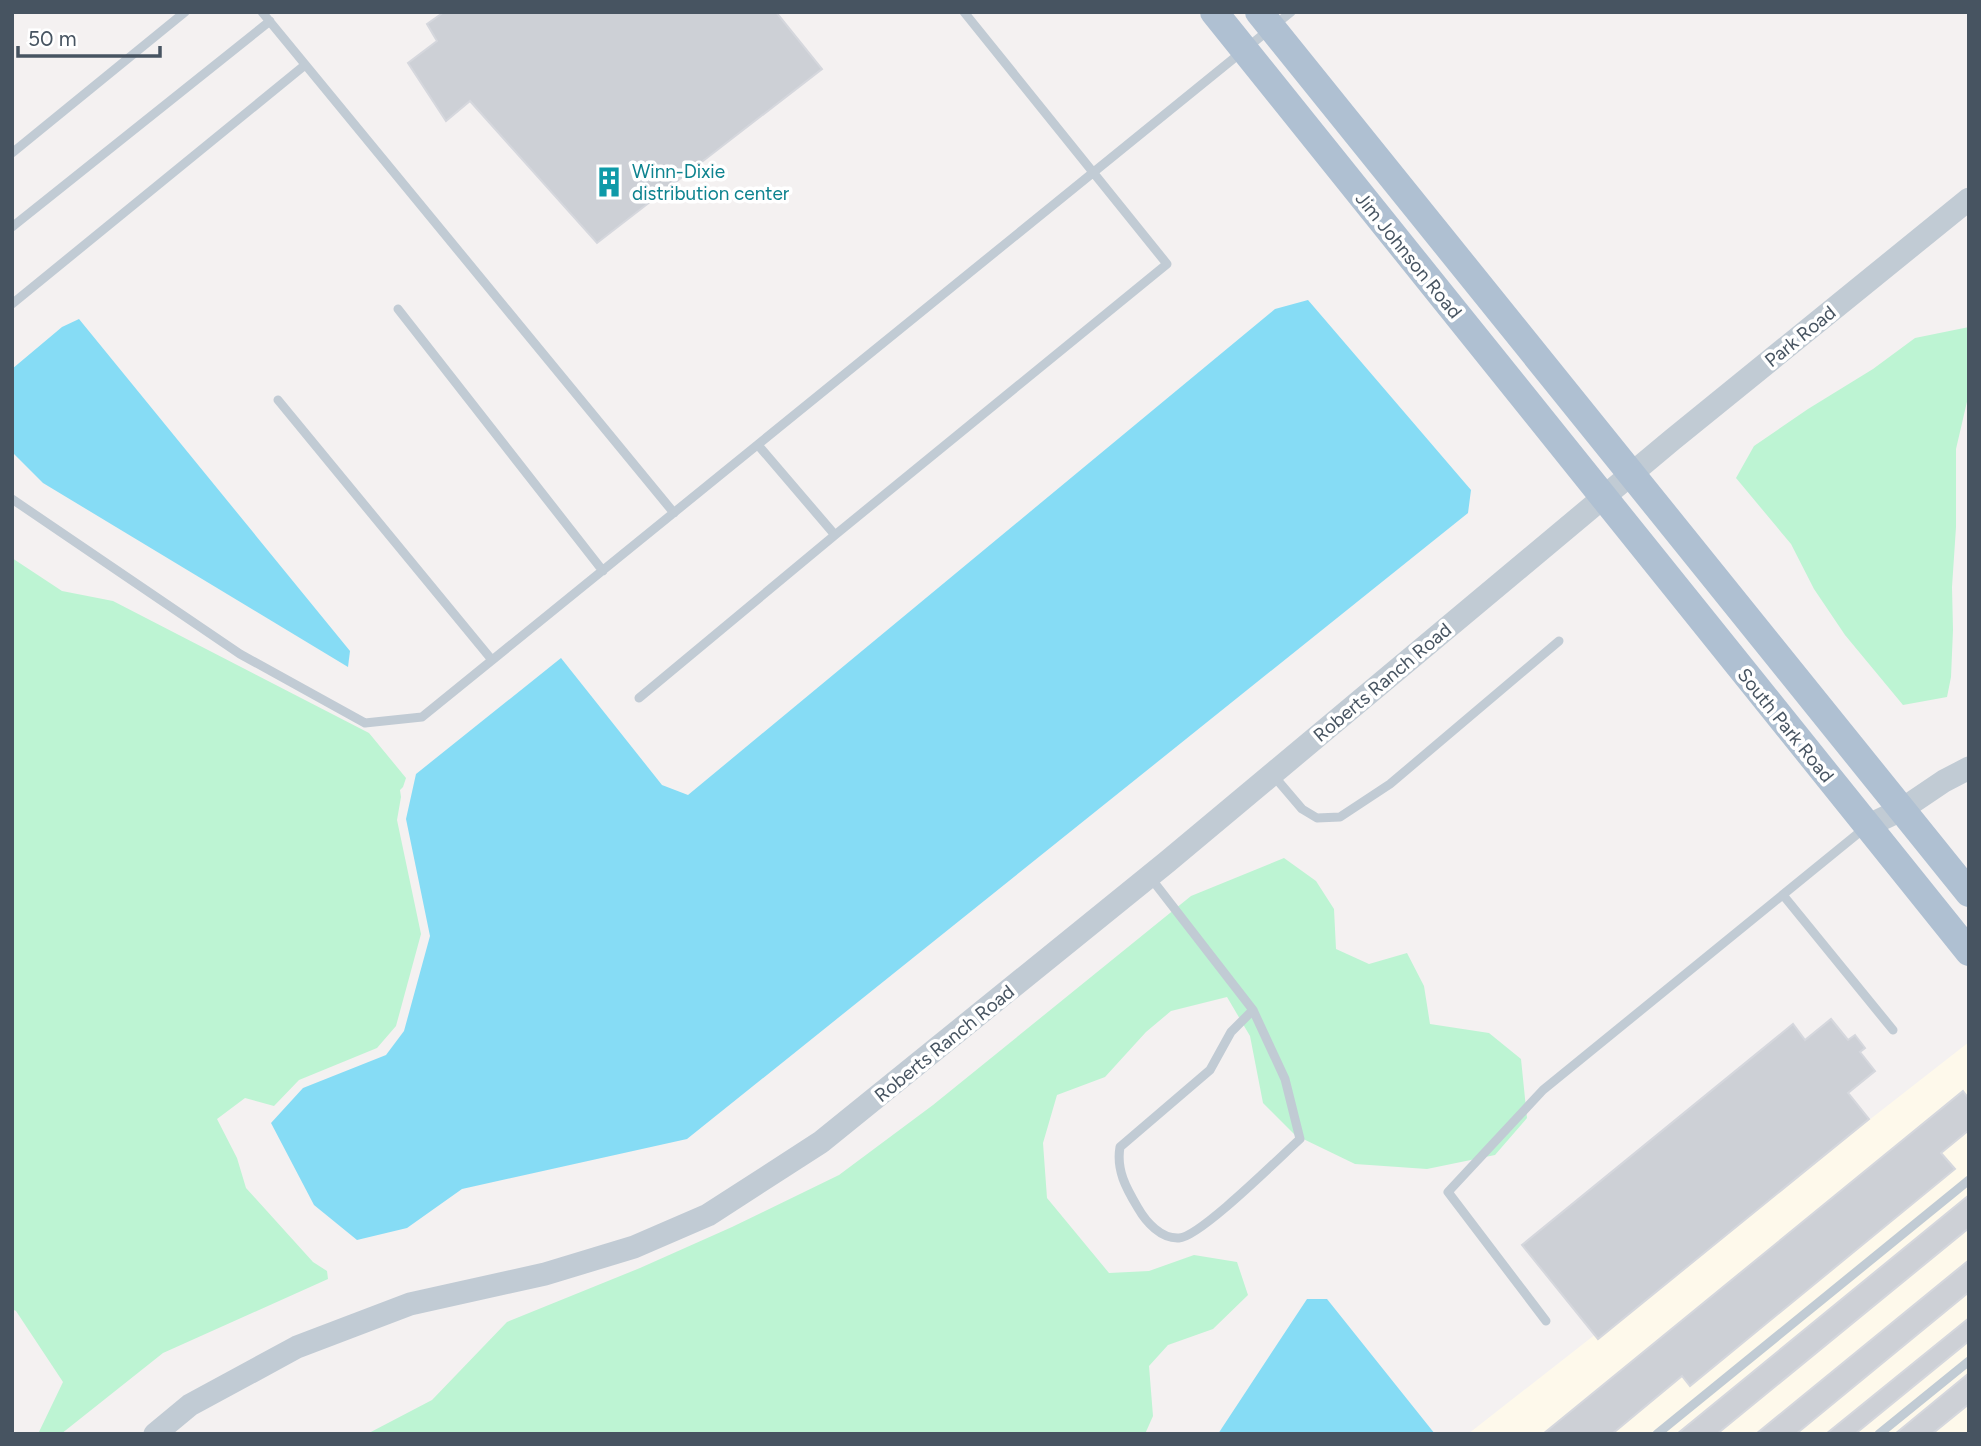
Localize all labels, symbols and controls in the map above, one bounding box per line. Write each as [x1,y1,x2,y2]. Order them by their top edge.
scale bar [18,14,159,58]
text: 50 m [28,26,77,51]
place label: Winn-Dixie distribution center [632,160,790,205]
building icon: Winn-Dixie distribution center [592,165,626,199]
street label: Jim Johnson Road [1351,187,1467,323]
street label: Park Road [1760,301,1840,372]
street label: Roberts Ranch Road [1309,618,1456,747]
street label: South Park Road [1733,664,1839,787]
street label: Roberts Ranch Road [870,980,1019,1107]

